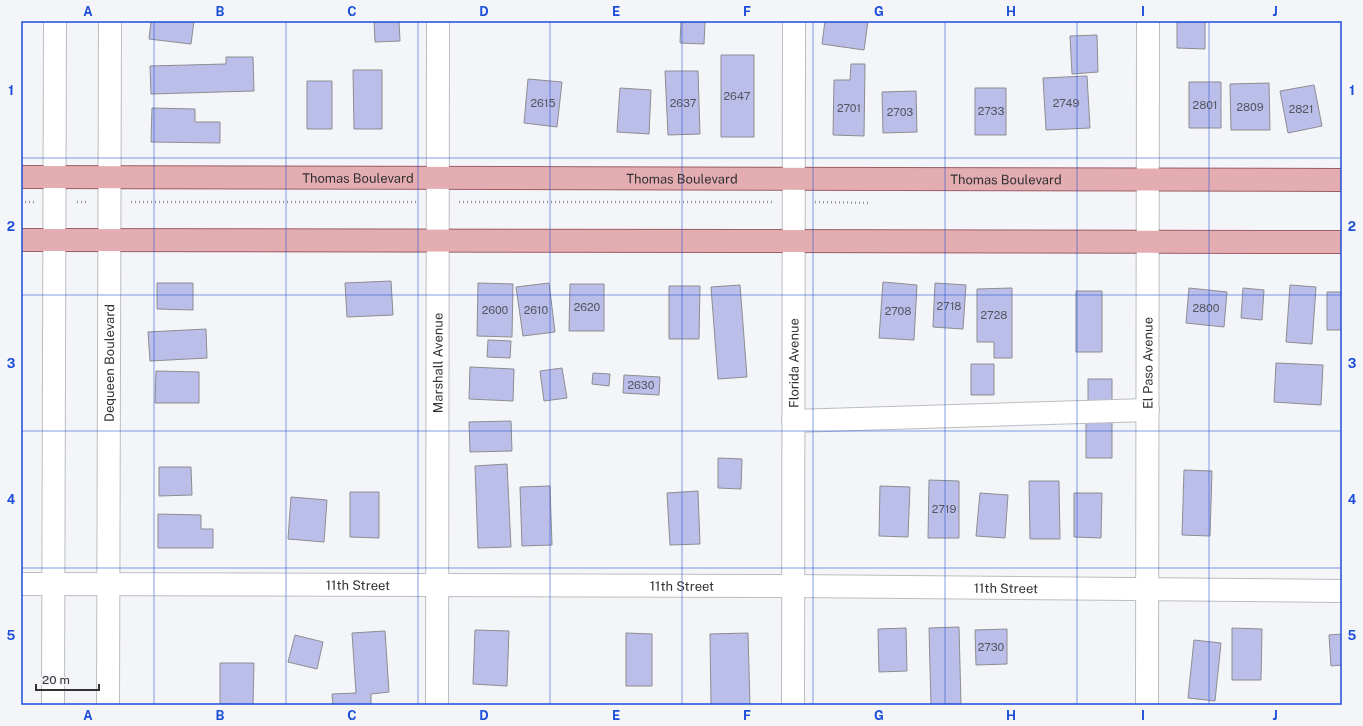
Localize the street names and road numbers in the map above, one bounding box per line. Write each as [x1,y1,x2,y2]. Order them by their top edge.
street label: Thomas Boulevard [302,170,414,185]
street label: Thomas Boulevard [626,171,738,186]
street label: Thomas Boulevard [950,172,1062,187]
street label: Dequeen Boulevard [101,304,117,422]
street label: Marshall Avenue [430,313,445,413]
street label: El Paso Avenue [1140,317,1155,409]
street label: Florida Avenue [786,318,801,408]
street label: 11th Street [326,577,390,592]
street label: 11th Street [650,578,714,593]
street label: 11th Street [974,580,1038,596]

